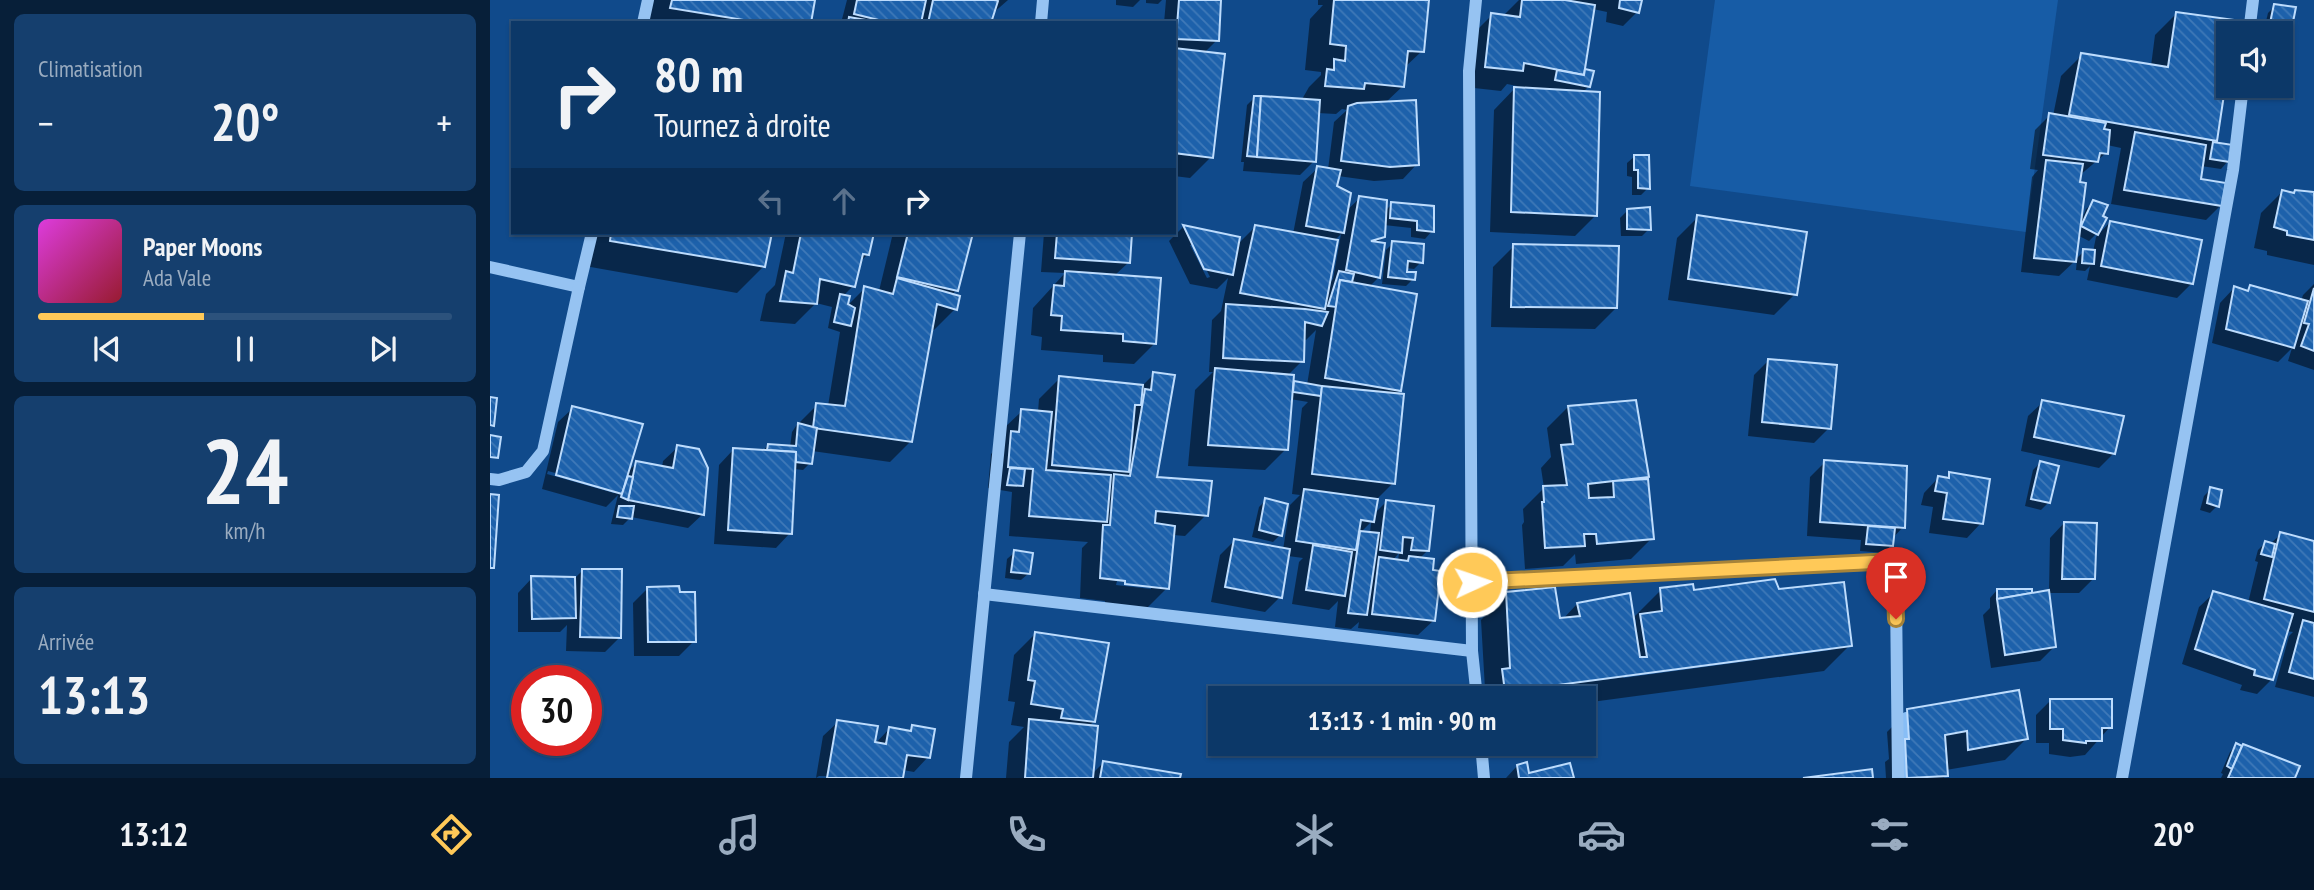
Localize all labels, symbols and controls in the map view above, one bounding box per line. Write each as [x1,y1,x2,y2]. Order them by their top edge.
map controls [2216,21,2293,98]
button: sound [2216,21,2293,98]
text: 80 m [654,42,743,106]
icon: right [539,49,630,140]
text: Climatisation [38,54,143,83]
text: 20° [211,88,279,155]
text: − [38,98,54,147]
text: + [436,98,452,147]
text: Tournez à droite [654,104,831,146]
icon: left [752,182,790,220]
icon: ahead [825,182,863,220]
icon: right [898,182,936,220]
text: Paper Moons [143,230,262,263]
text: Ada Vale [143,263,211,292]
icon: previous [88,330,126,368]
icon: pause [226,330,264,368]
icon: next [364,330,402,368]
text: 24 [202,411,289,529]
text: km/h [225,516,265,545]
position arrow [1435,545,1509,619]
pin [1866,547,1926,619]
icon: arrive [1877,558,1915,596]
text: Arrivée [38,627,94,656]
text: 13:13 [38,661,150,728]
speed limit sign: 30 [511,665,602,756]
text: 13:13 · 1 min · 90 m [1308,704,1496,737]
icon: directions [427,810,476,859]
icon: music [715,810,764,859]
icon: phone [1002,810,1051,859]
icon: climate [1290,810,1339,859]
icon: car [1577,810,1626,859]
icon: filters [1865,810,1914,859]
text: 13:12 [119,813,189,855]
text: 20° [2152,813,2195,855]

